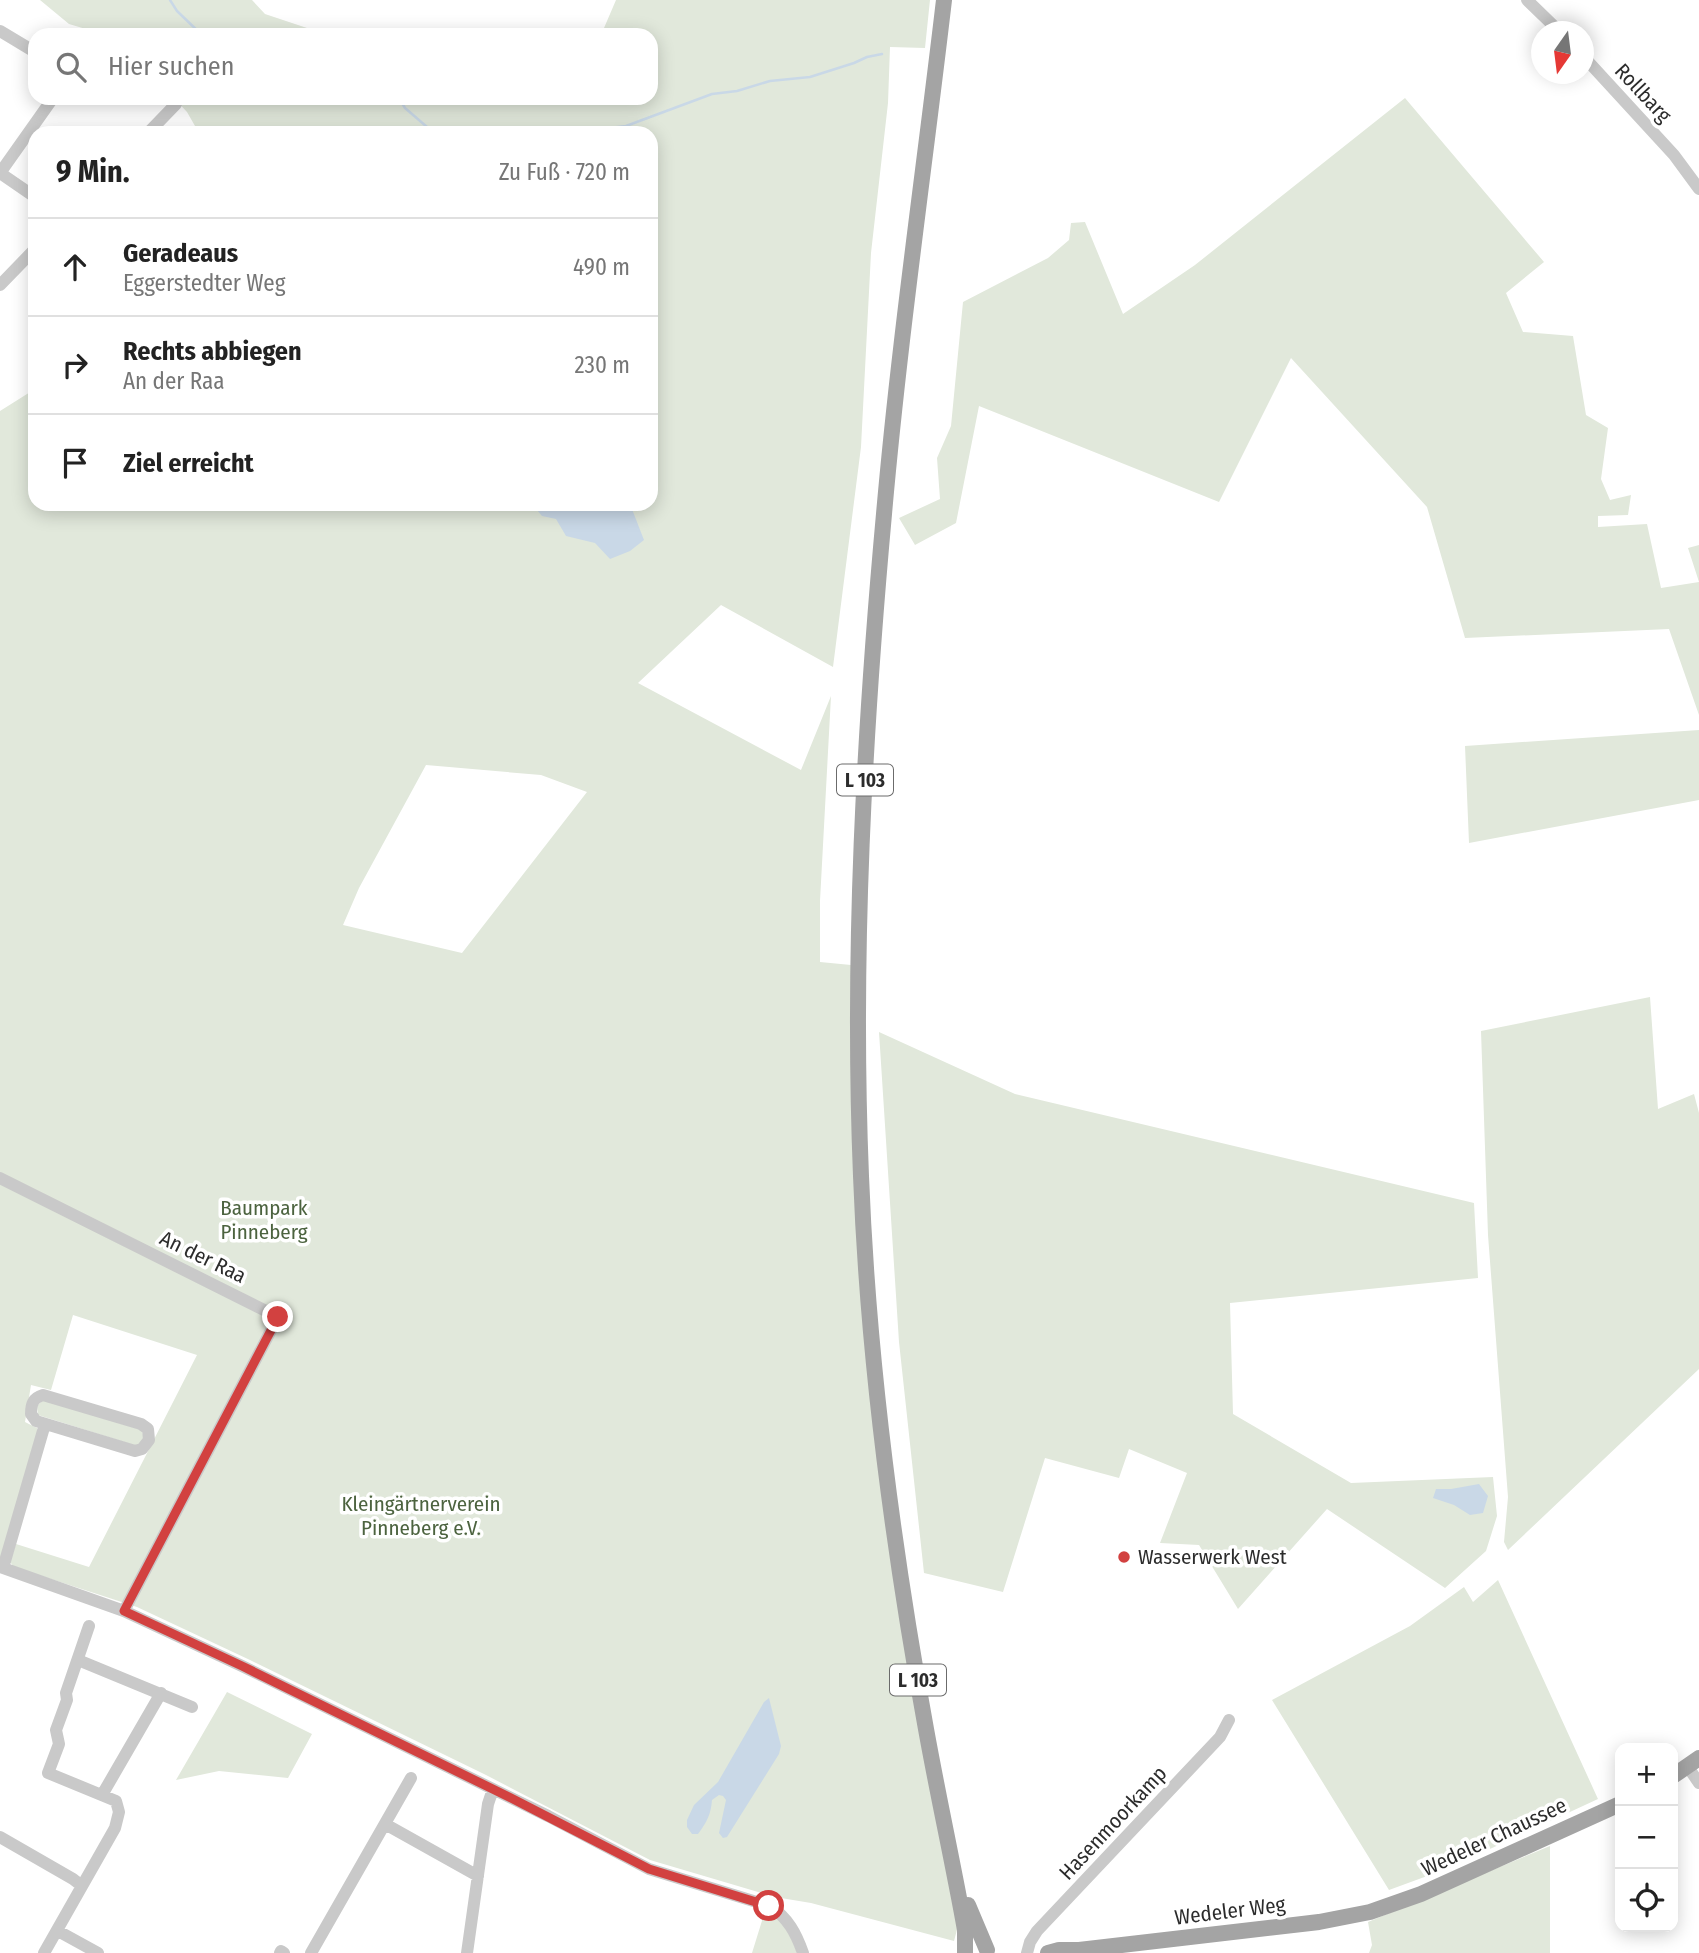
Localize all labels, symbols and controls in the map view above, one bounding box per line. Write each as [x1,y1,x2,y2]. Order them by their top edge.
north arrow [1531,21,1594,84]
search box [28,28,658,105]
icon: search [52,48,90,86]
text: Hier suchen [108,51,234,82]
street label: Rollbarg [1609,58,1677,128]
text: 9 Min. [56,154,130,190]
text: Zu Fuß · 720 m [499,158,630,186]
text: Geradeaus [123,238,238,269]
icon: ahead [56,248,94,286]
text: 490 m [573,253,630,281]
text: Eggerstedter Weg [123,269,285,297]
text: Rechts abbiegen [123,336,302,367]
icon: right [56,346,94,384]
text: 230 m [574,351,630,379]
text: An der Raa [123,367,224,395]
icon: arrive [56,444,94,482]
text: Ziel erreicht [123,448,254,479]
road number: L 103 [837,764,893,796]
park label: Baumpark Pinneberg [220,1195,308,1245]
street label: An der Raa [156,1225,250,1289]
route end [262,1301,293,1332]
park label: Kleingärtnerverein Pinneberg e.V. [341,1491,501,1541]
place label: Wasserwerk West [1138,1544,1287,1570]
marker: Wasserwerk West [1116,1549,1132,1565]
road number: L 103 [890,1664,946,1696]
map controls [1615,1743,1678,1932]
button: + [1615,1743,1678,1806]
street label: Hasenmoorkamp [1054,1761,1172,1885]
street label: Wedeler Chaussee [1417,1792,1571,1882]
button: − [1615,1806,1678,1869]
button: locate [1615,1869,1678,1932]
route start [753,1890,784,1921]
street label: Wedeler Weg [1173,1891,1287,1931]

